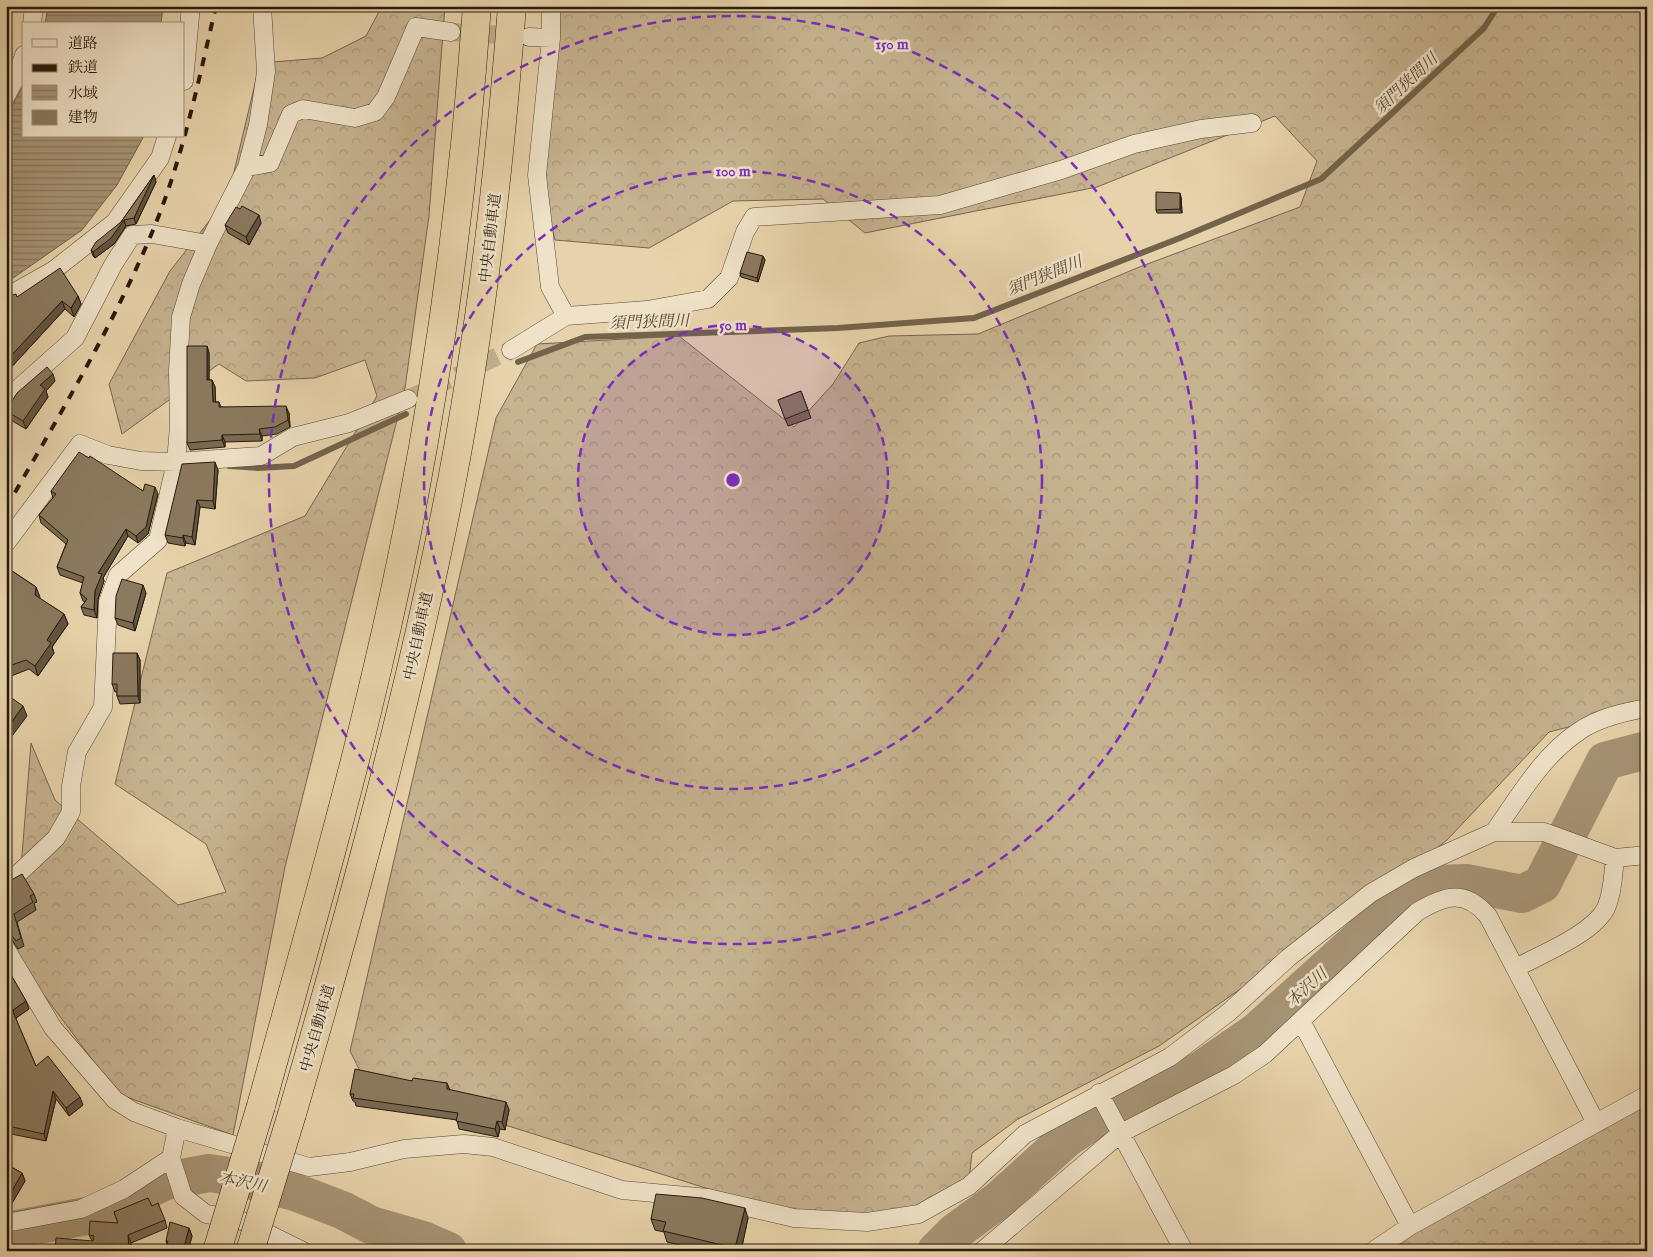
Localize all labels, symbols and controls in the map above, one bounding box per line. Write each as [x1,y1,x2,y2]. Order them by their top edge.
legend [22,22,185,138]
text: 道路 [68,34,98,53]
text: 150 m [875,35,909,54]
water label: 須門狭間川 [1370,49,1444,119]
text: 鉄道 [68,58,98,77]
text: 水域 [68,84,98,103]
text: 建物 [68,108,98,127]
text: 100 m [715,162,751,181]
street label: 中央自動車道 [476,192,505,284]
water label: 須門狭間川 [1004,252,1087,301]
water label: 須門狭間川 [609,312,691,334]
text: 50 m [719,316,747,335]
centre of rings [724,471,742,489]
street label: 中央自動車道 [400,590,437,682]
water label: 本沢川 [1283,964,1333,1012]
street label: 中央自動車道 [296,982,339,1074]
water label: 本沢川 [217,1168,270,1198]

